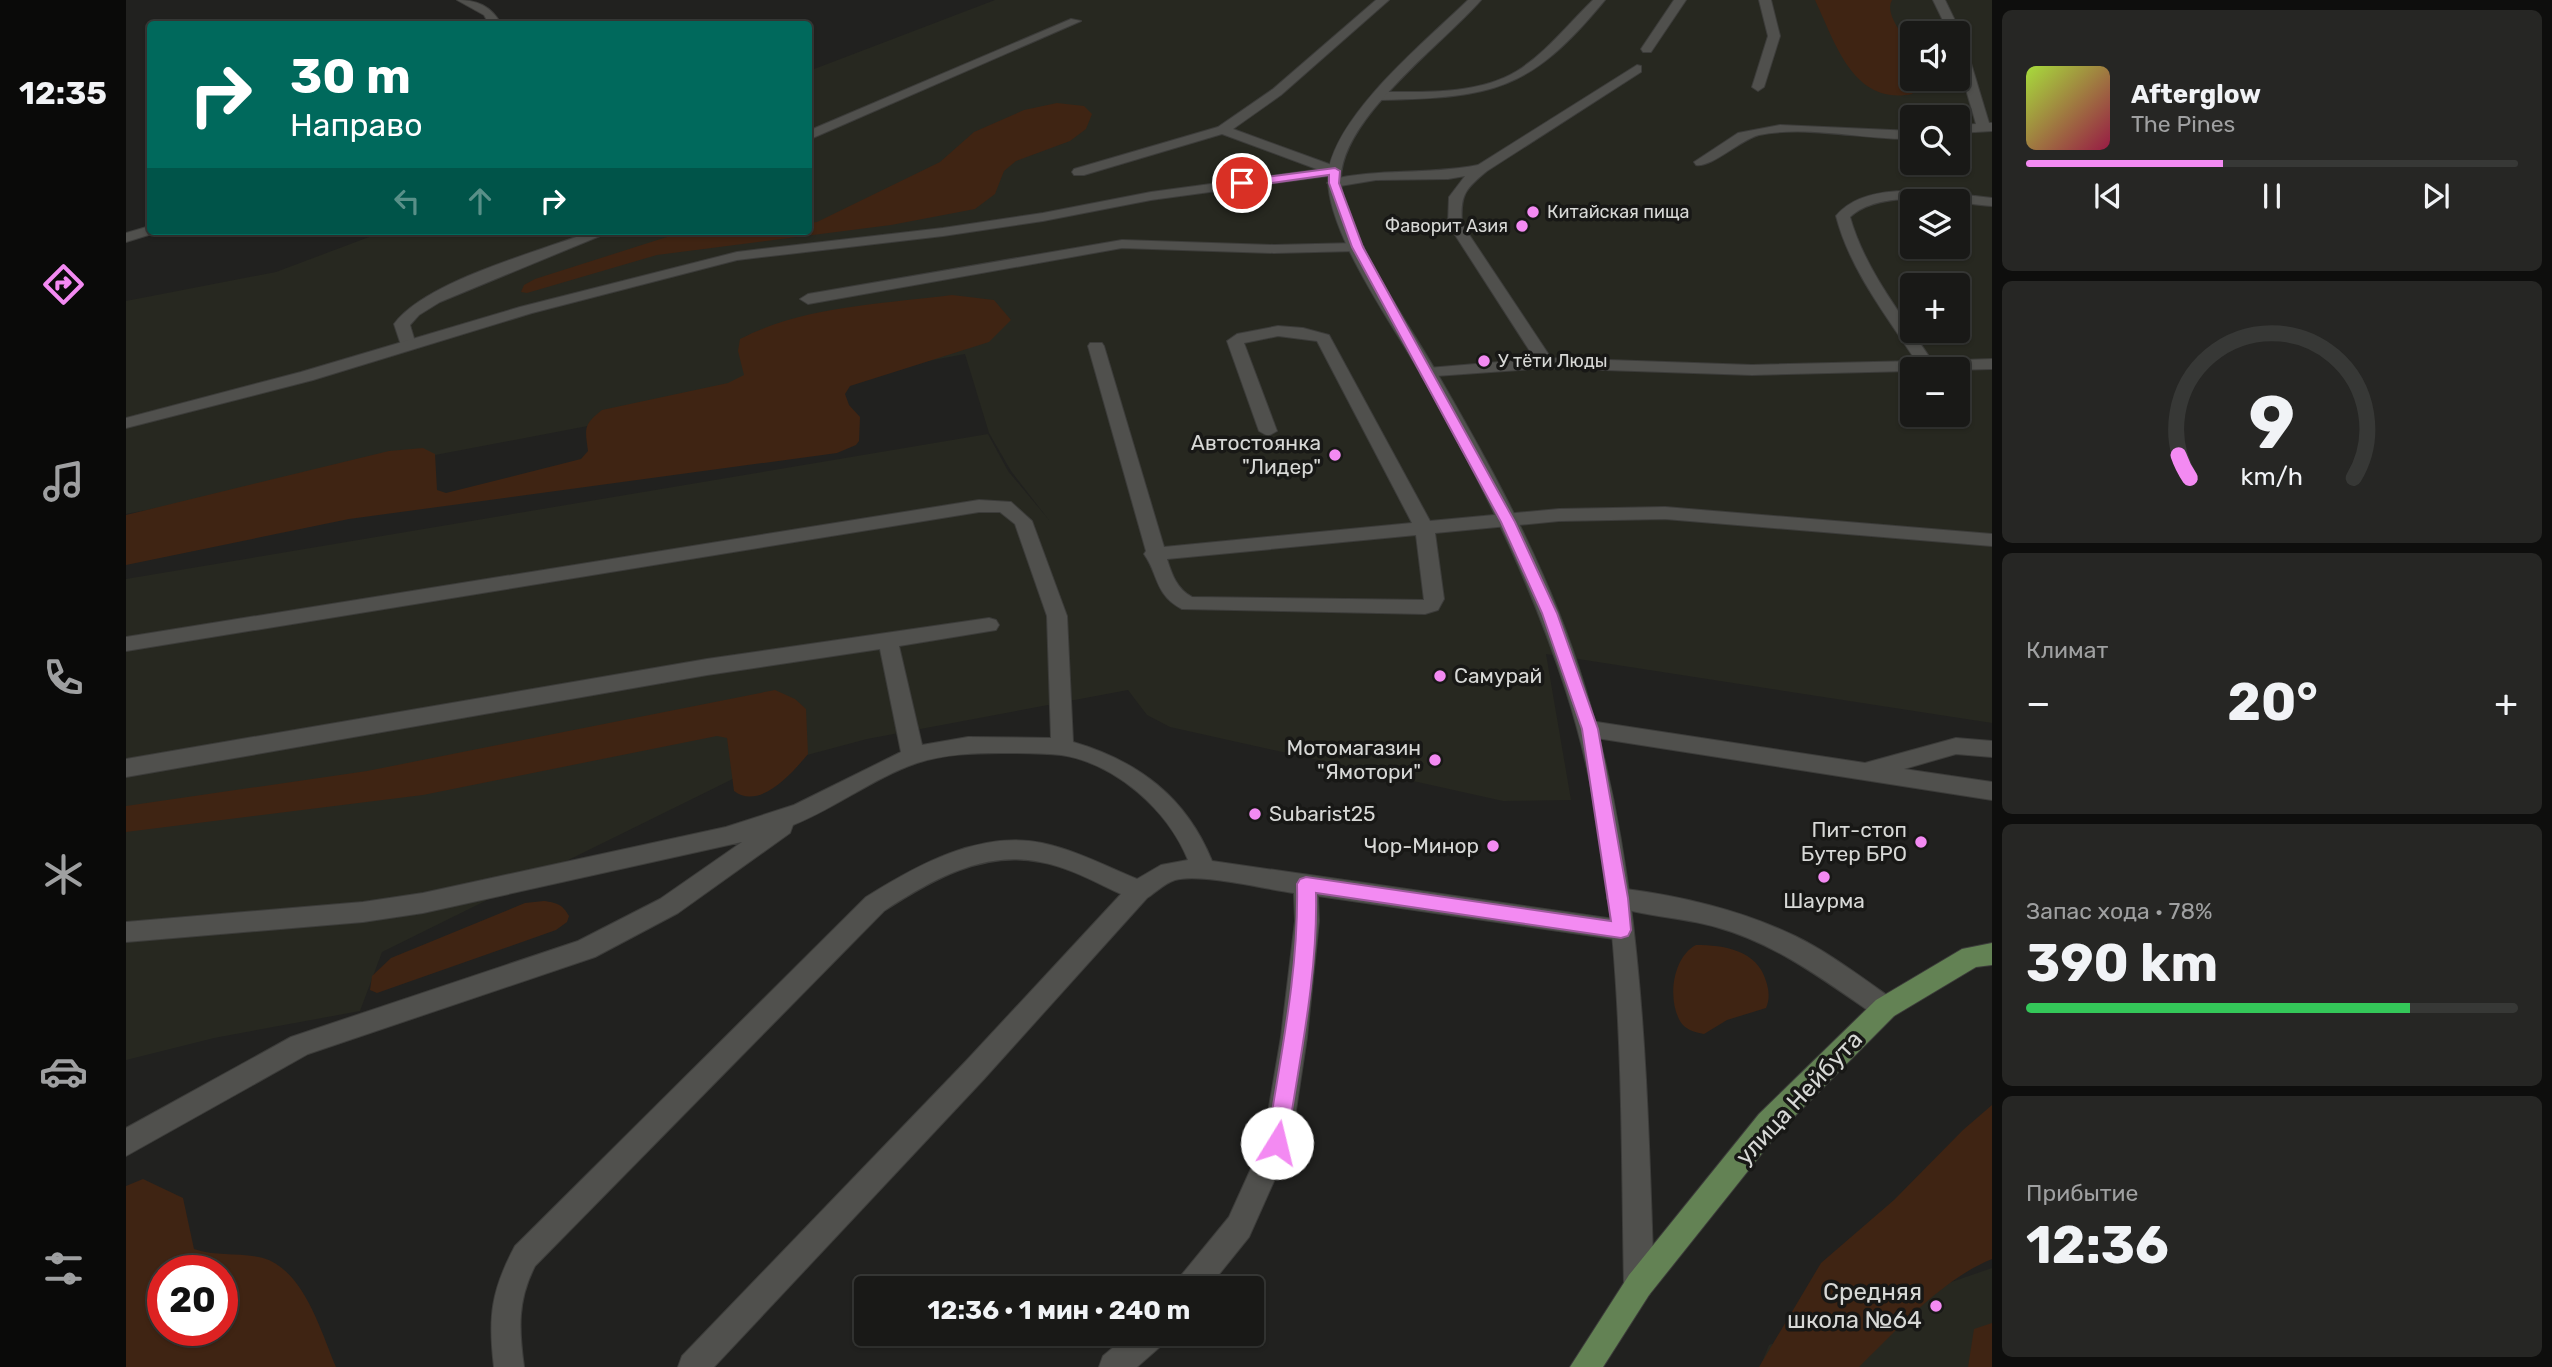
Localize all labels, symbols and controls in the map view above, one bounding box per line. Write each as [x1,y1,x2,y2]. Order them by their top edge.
map controls [1900,21,1970,427]
button: sound [1900,21,1970,91]
text: 30 m [290,47,411,105]
icon: right [175,49,266,140]
text: 12:35 [19,74,107,112]
text: Afterglow [2131,79,2261,110]
button: search [1900,105,1970,175]
text: Направо [290,106,423,144]
text: The Pines [2131,110,2235,138]
pin [1212,153,1272,213]
icon: arrive [1223,164,1261,202]
icon: previous [2089,177,2127,215]
icon: pause [2253,177,2291,215]
icon: next [2417,177,2455,215]
icon: left [388,182,426,220]
icon: ahead [461,182,499,220]
icon: right [534,182,572,220]
button: layers [1900,189,1970,259]
place label: Китайская пища [1547,201,1690,223]
marker: Китайская пища [1525,204,1541,220]
place label: Фаворит Азия [1385,215,1508,237]
marker: Фаворит Азия [1514,218,1530,234]
icon: directions [39,260,88,309]
button: + [1900,273,1970,343]
place label: У тёти Люды [1498,350,1607,372]
marker: У тёти Люды [1476,353,1492,369]
button: − [1900,357,1970,427]
text: 9 [2249,381,2295,467]
place label: Автостоянка "Лидер" [1191,430,1321,479]
marker: Автостоянка "Лидер" [1327,447,1343,463]
icon: music [39,457,88,506]
text: km/h [2241,462,2303,491]
text: Климат [2026,636,2108,664]
icon: phone [39,653,88,702]
place label: Самурай [1454,663,1542,688]
marker: Самурай [1432,668,1448,684]
text: 20° [2227,671,2318,733]
text: − [2026,680,2051,726]
text: + [2494,680,2518,726]
place label: Мотомагазин "Ямотори" [1287,735,1421,784]
marker: Мотомагазин "Ямотори" [1427,752,1443,768]
place label: Subarist25 [1269,801,1376,826]
marker: Subarist25 [1247,806,1263,822]
place label: Пит-стоп Бутер БРО [1801,817,1907,866]
place label: Чор-Минор [1364,833,1479,858]
marker: Пит-стоп Бутер БРО [1913,834,1929,850]
marker: Чор-Минор [1485,838,1501,854]
icon: climate [39,850,88,899]
marker: Шаурма [1816,869,1832,885]
place label: Шаурма [1783,888,1865,913]
text: Запас хода · 78% [2026,897,2213,925]
text: 390 km [2026,932,2218,994]
street label: улица Нейбута [1730,1025,1868,1171]
icon: car [39,1047,88,1096]
position arrow [1240,1106,1314,1180]
text: Прибытие [2026,1179,2138,1207]
text: 12:36 [2026,1214,2169,1276]
icon: filters [39,1244,88,1293]
speed limit sign: 20 [147,1255,238,1346]
place label: Средняя школа №64 [1787,1278,1922,1334]
text: 12:36 · 1 мин · 240 m [928,1295,1190,1326]
marker: Средняя школа №64 [1928,1298,1944,1314]

